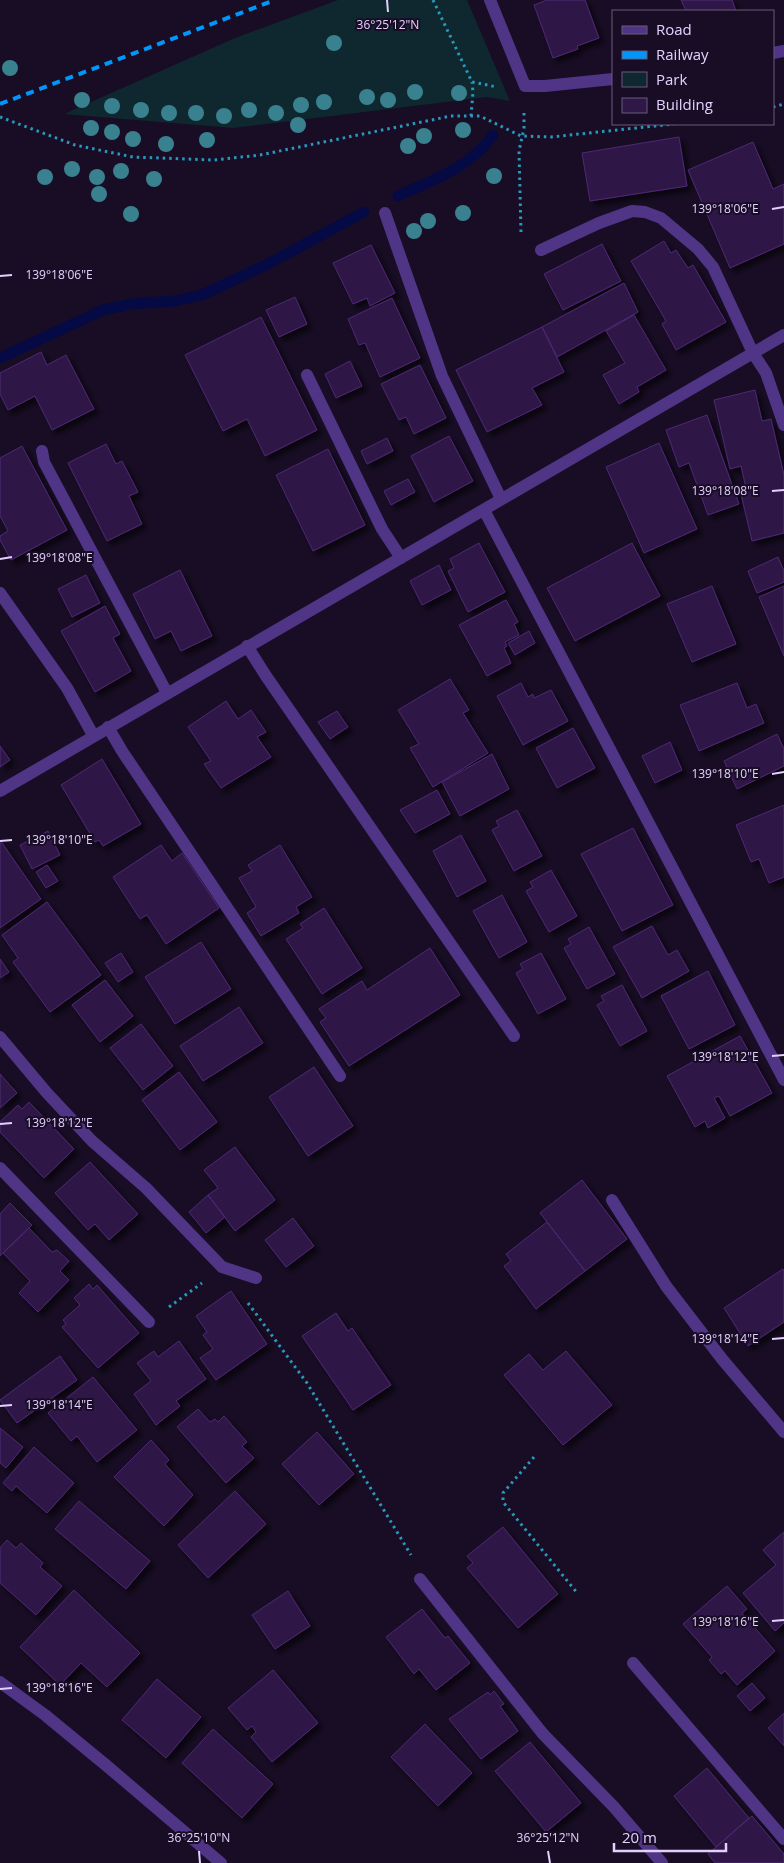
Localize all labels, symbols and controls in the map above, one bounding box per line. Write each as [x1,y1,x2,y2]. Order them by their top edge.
legend [612,10,774,125]
text: 36°25'12"N [357,16,419,33]
text: Road [656,19,692,39]
text: Railway [656,44,709,64]
text: Park [656,69,687,89]
text: Building [656,94,713,114]
text: 139°18'06"E [691,200,759,217]
text: 139°18'06"E [25,266,93,283]
text: 139°18'08"E [691,482,759,499]
text: 139°18'08"E [25,549,93,566]
text: 139°18'10"E [691,765,759,782]
text: 139°18'10"E [25,831,93,848]
text: 139°18'12"E [691,1048,759,1065]
text: 139°18'12"E [25,1114,93,1131]
text: 139°18'14"E [691,1330,759,1347]
text: 139°18'14"E [25,1396,93,1413]
text: 139°18'16"E [691,1613,759,1630]
text: 139°18'16"E [25,1679,93,1696]
scale bar [614,1820,726,1852]
text: 20 m [622,1827,657,1847]
text: 36°25'10"N [168,1829,230,1846]
text: 36°25'12"N [517,1829,579,1846]

